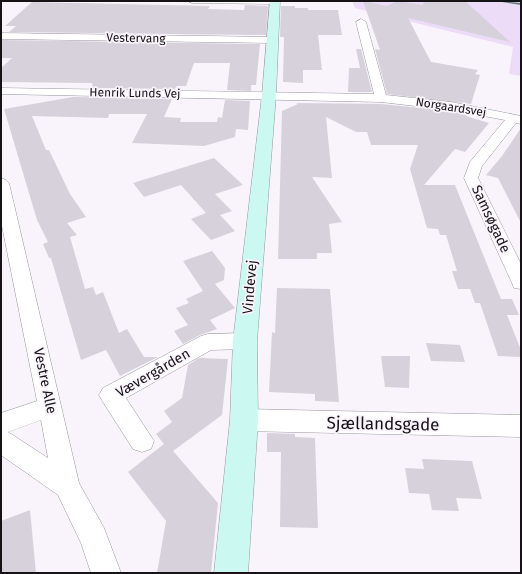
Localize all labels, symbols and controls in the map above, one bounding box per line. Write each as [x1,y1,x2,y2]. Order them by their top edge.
street label: Vestervang [106,30,167,46]
street label: Henrik Lunds Vej [89,85,181,101]
street label: Norgaardsvej [415,95,487,119]
street label: Samsøgade [468,183,514,255]
street label: Vindevej [239,259,261,315]
street label: Vævergården [113,345,193,401]
street label: Vestre Alle [30,347,60,415]
street label: Sjællandsgade [326,413,440,435]

